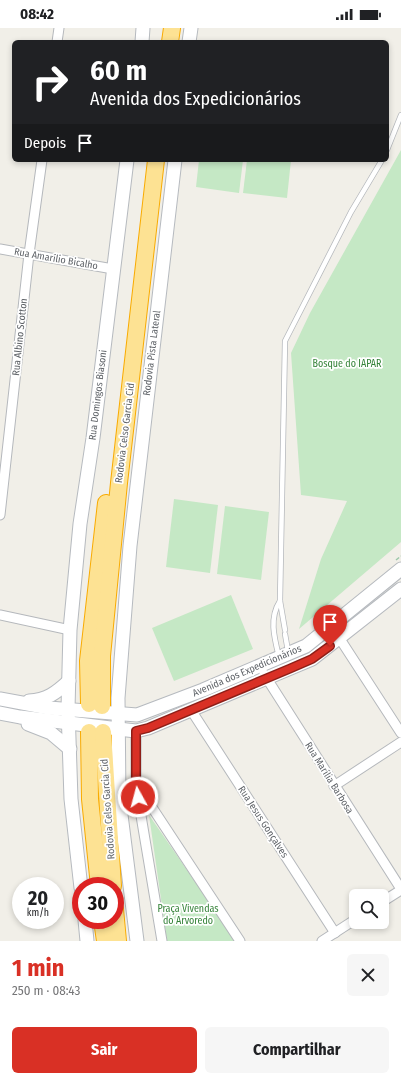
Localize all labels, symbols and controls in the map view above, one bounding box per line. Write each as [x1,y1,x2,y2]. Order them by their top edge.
text: 08:42 [20,5,54,23]
text: 60 m [90,54,147,87]
icon: right [24,56,76,108]
text: Avenida dos Expedicionários [90,88,301,110]
icon: arrive [74,132,96,154]
text: Depois [24,134,66,152]
street label: Rua Amarílio Bicalho [13,245,99,272]
street label: Rua Albino Scotton [10,298,30,376]
street label: Rodovia Pista Lateral [141,309,163,396]
street label: Rua Domingos Biasoni [86,349,110,441]
park label: Bosque do IAPAR [312,358,382,370]
street label: Rodovia Celso Garcia Cid [113,382,137,484]
pin [313,605,347,646]
icon: arrive [319,611,341,633]
street label: Avenida dos Expedicionários [191,643,303,699]
street label: Rua Marília Barbosa [302,740,357,816]
street label: Rodovia Celso Garcia Cid [99,758,117,860]
position arrow [117,776,159,818]
street label: Rua Jesus Gonçalves [235,784,291,860]
speed limit sign: 30 [72,877,124,929]
text: 20 [28,886,48,910]
map controls [349,889,389,929]
button: search [349,889,389,929]
park label: Praça Vivendas do Arvoredo [157,903,219,927]
text: km/h [27,907,49,919]
text: 1 min [12,954,64,982]
button: close [347,954,389,996]
text: 250 m · 08:43 [12,983,80,998]
button: Sair [12,1027,197,1073]
button: Compartilhar [205,1027,389,1073]

